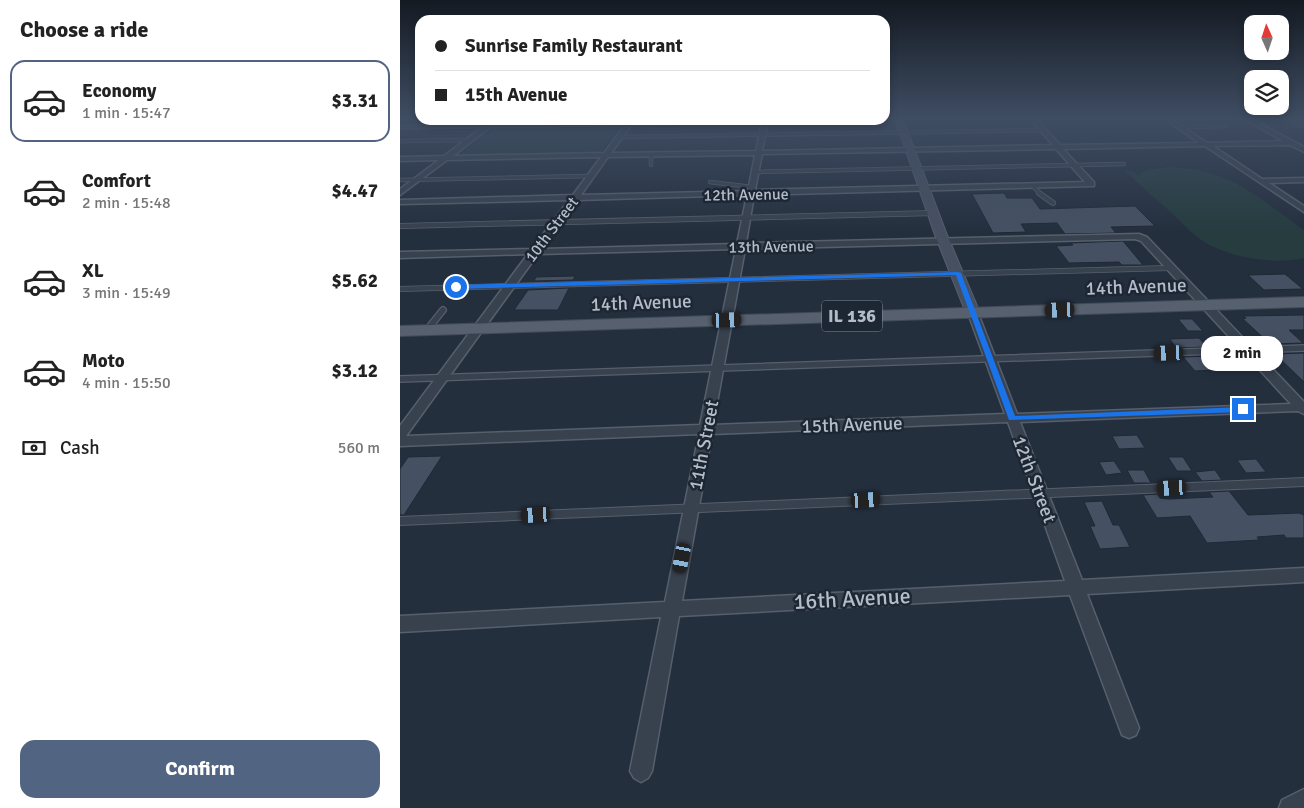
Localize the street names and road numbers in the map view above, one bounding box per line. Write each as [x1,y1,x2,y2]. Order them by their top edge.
street label: 12th Avenue [703,184,789,206]
street label: 10th Street [521,193,583,266]
street label: 13th Avenue [728,236,814,258]
street label: 14th Avenue [1085,273,1187,301]
street label: 14th Avenue [590,289,692,317]
road number: IL 136 [822,300,882,332]
street label: 11th Street [684,398,725,492]
street label: 15th Avenue [801,411,903,439]
street label: 12th Street [1007,432,1062,527]
street label: 16th Avenue [793,582,911,615]

